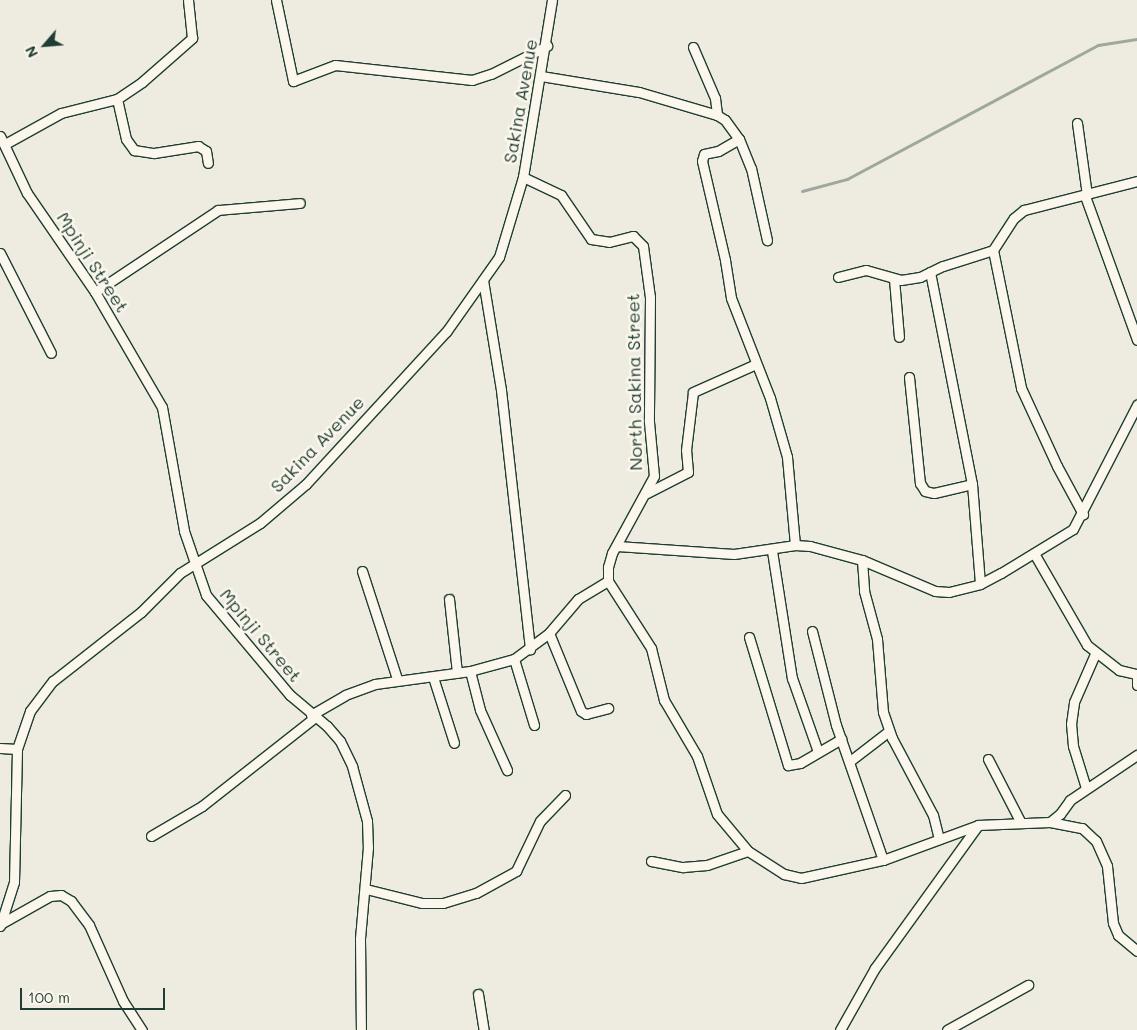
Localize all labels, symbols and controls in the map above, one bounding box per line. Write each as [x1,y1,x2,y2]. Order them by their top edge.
north arrow [20,20,70,70]
street label: Sakina Avenue [498,37,542,165]
text: N [20,43,42,61]
street label: Mpinji Street [52,208,134,316]
street label: North Sakina Street [622,293,646,471]
street label: Sakina Avenue [266,391,368,497]
street label: Mpinji Street [216,584,306,686]
scale bar [22,978,168,1010]
text: 100 m [28,987,70,1007]

